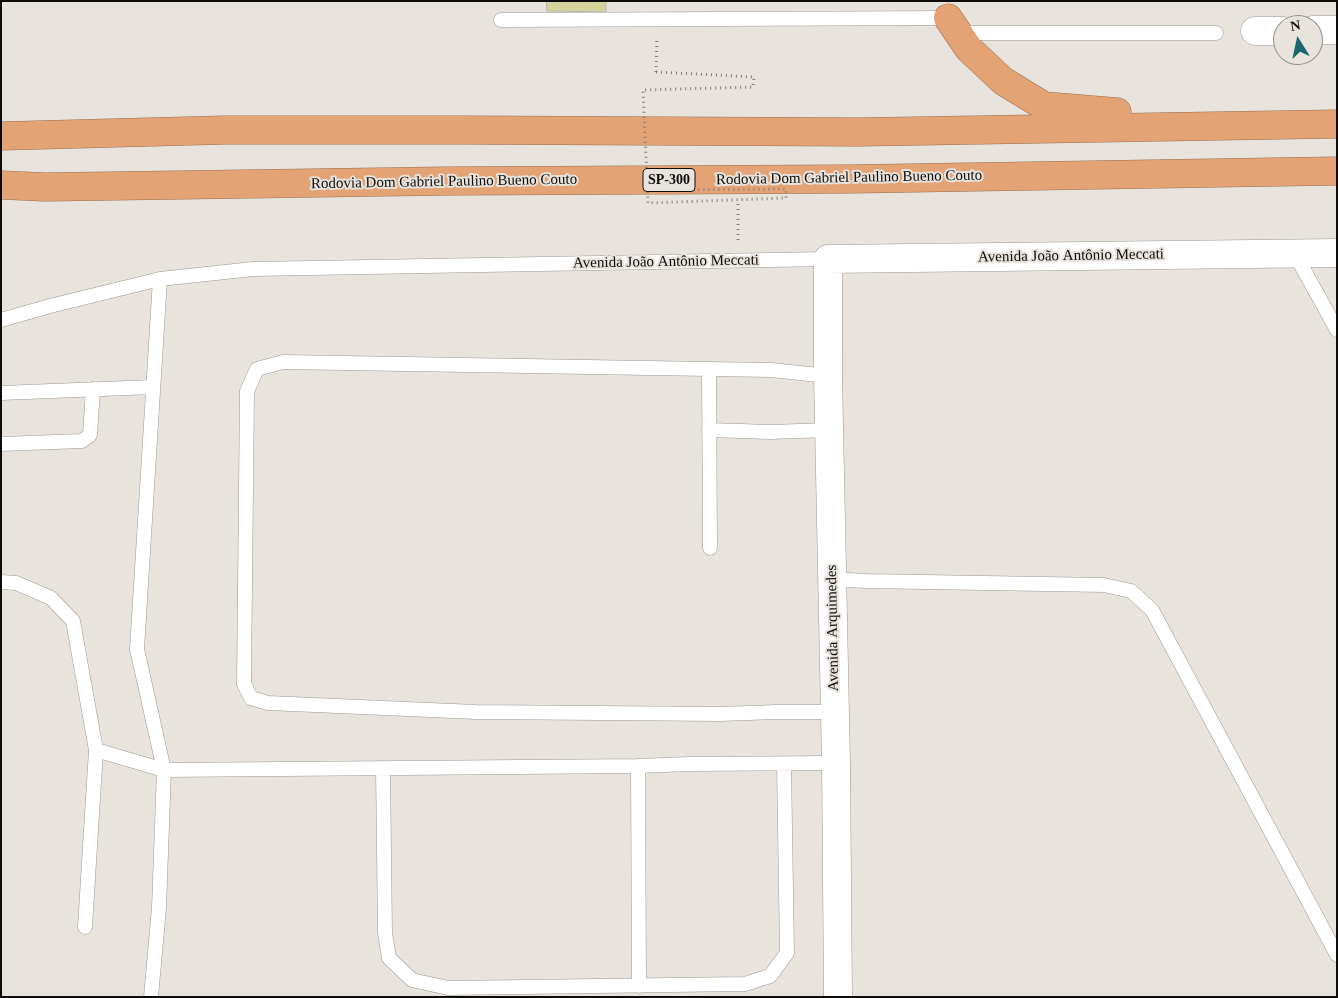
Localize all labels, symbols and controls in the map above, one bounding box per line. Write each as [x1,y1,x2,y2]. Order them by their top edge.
north arrow [1273,15,1323,65]
text: N [1289,17,1302,34]
street label: Rodovia Dom Gabriel Paulino Bueno Couto [716,167,982,189]
road number: SP-300 [643,168,695,192]
street label: Rodovia Dom Gabriel Paulino Bueno Couto [311,171,577,193]
street label: Avenida João Antônio Meccati [978,245,1164,267]
street label: Avenida João Antônio Meccati [573,251,759,273]
street label: Avenida Arquimedes [823,564,843,692]

